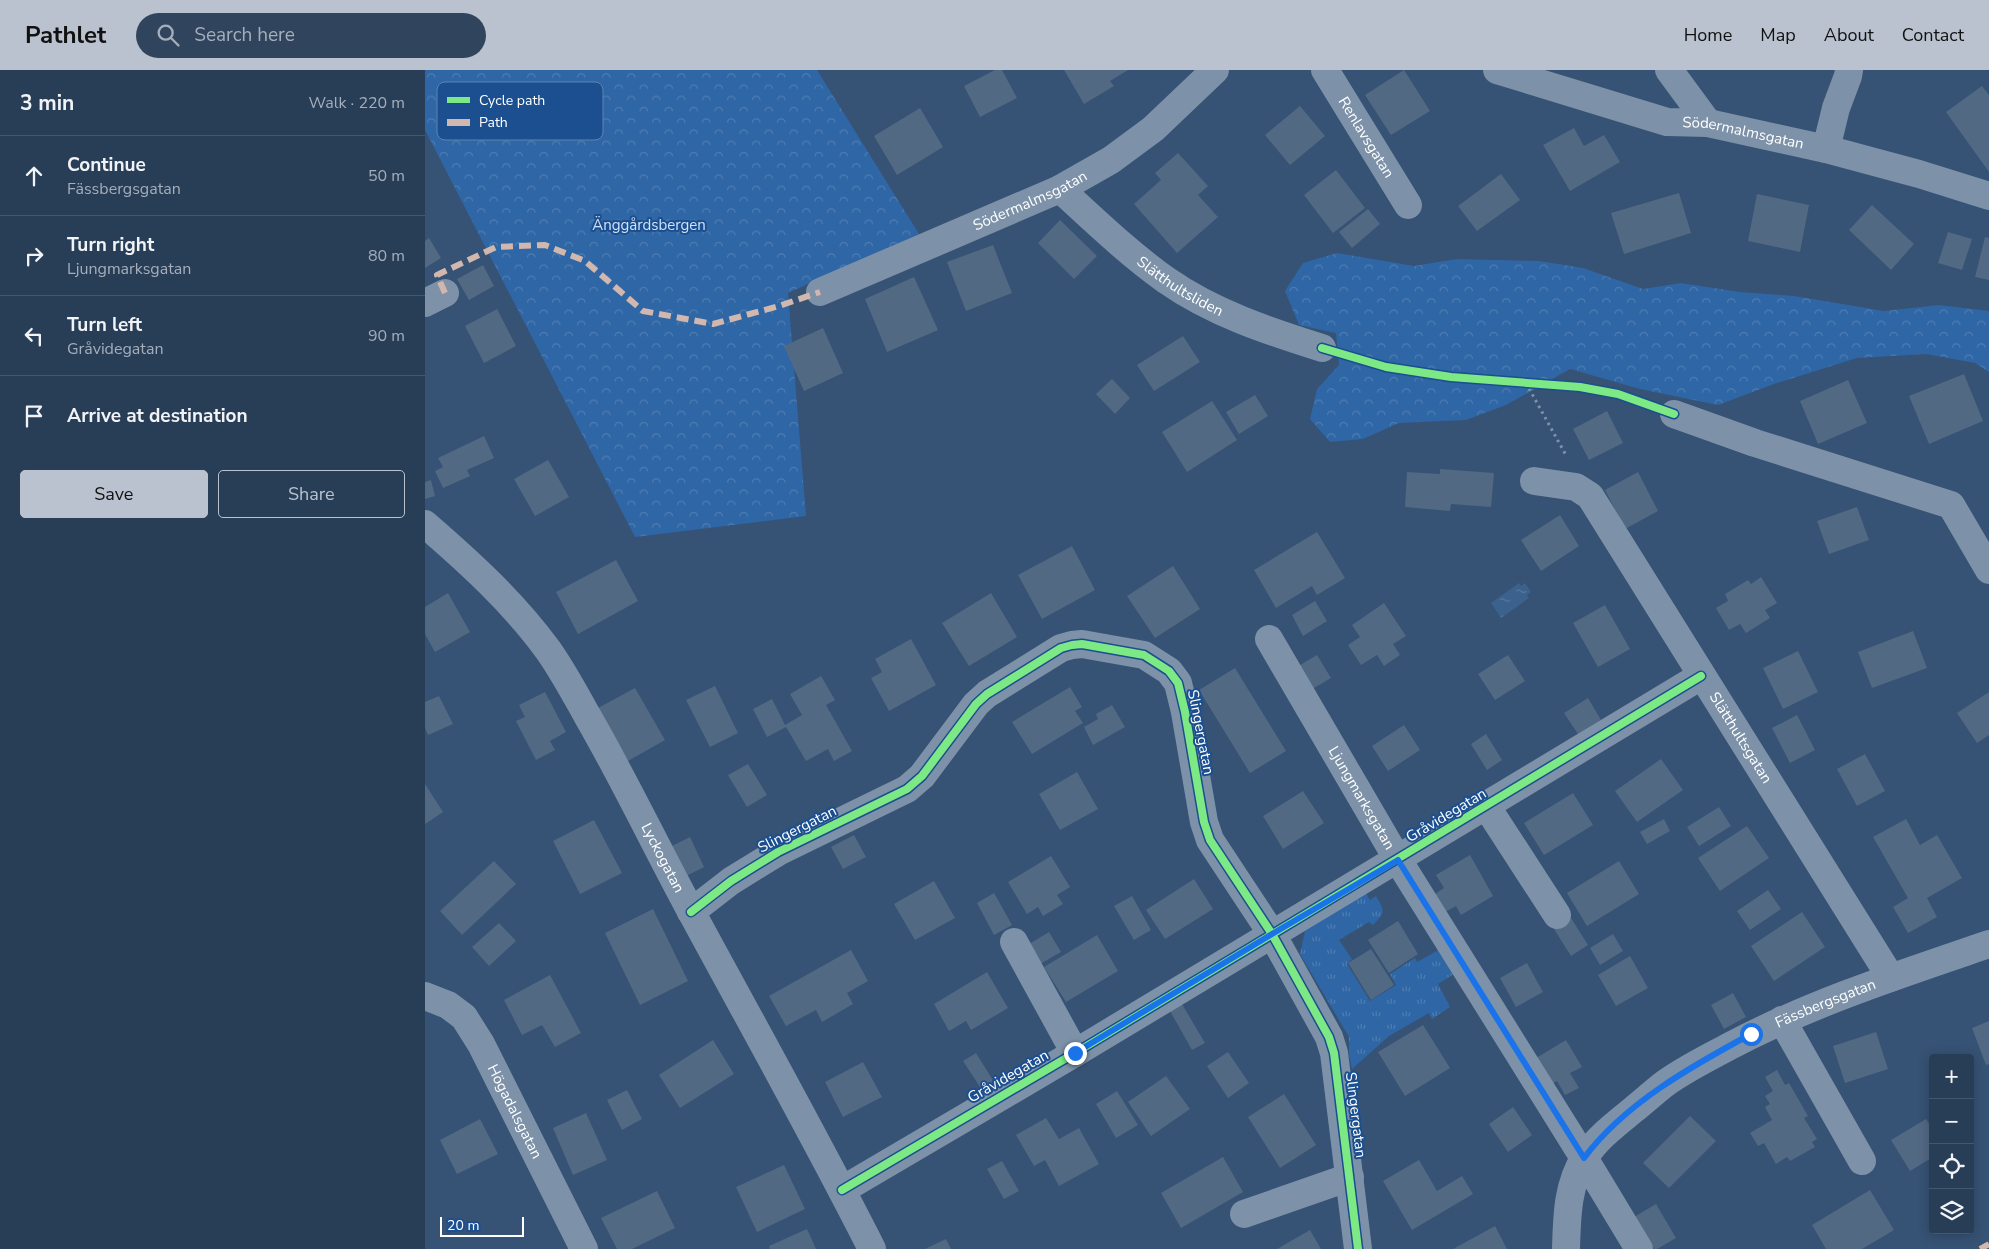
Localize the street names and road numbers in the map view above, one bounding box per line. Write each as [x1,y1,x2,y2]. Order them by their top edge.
street label: Renlavsgatan [1334,93,1399,182]
street label: Södermalmsgatan [1682,112,1806,154]
street label: Södermalmsgatan [970,166,1091,235]
street label: Slätthultsliden [1133,251,1226,321]
street label: Slingergatan [1183,688,1219,776]
street label: Slätthultsgatan [1705,688,1777,787]
street label: Ljungmarksgatan [1324,742,1400,853]
street label: Gråvidegatan [1402,783,1490,847]
street label: Slingergatan [754,801,840,857]
street label: Lyckogatan [636,819,689,896]
street label: Fässbergsgatan [1772,974,1879,1033]
street label: Gråvidegatan [964,1045,1052,1107]
street label: Högadalsgatan [483,1061,547,1162]
street label: Slingergatan [1341,1071,1371,1159]

